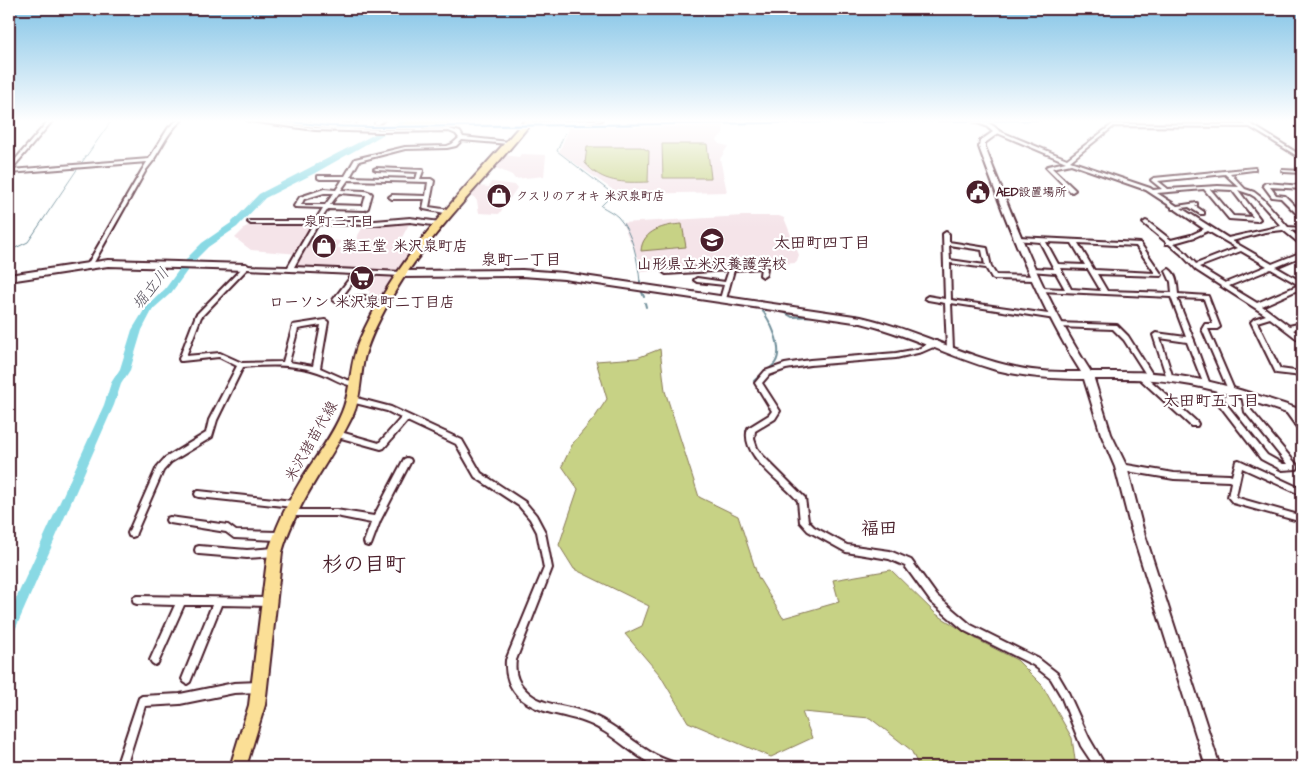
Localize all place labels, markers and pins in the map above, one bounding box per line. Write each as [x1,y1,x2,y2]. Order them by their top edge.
public building icon: AED設置場所 [965,179,991,205]
shop icon: クスリのアオキ 米沢泉町店 [486,183,512,209]
place label: AED設置場所 [996,184,1068,201]
place label: クスリのアオキ 米沢泉町店 [516,188,665,205]
school or university icon: 山形県立米沢養護学校 [699,227,725,253]
shop icon: 薬王堂 米沢泉町店 [311,233,337,259]
place label: 薬王堂 米沢泉町店 [342,236,468,257]
place label: 山形県立米沢養護学校 [637,254,787,275]
supermarket icon: ローソン 米沢泉町二丁目店 [349,265,375,291]
place label: ローソン 米沢泉町二丁目店 [269,292,455,313]

